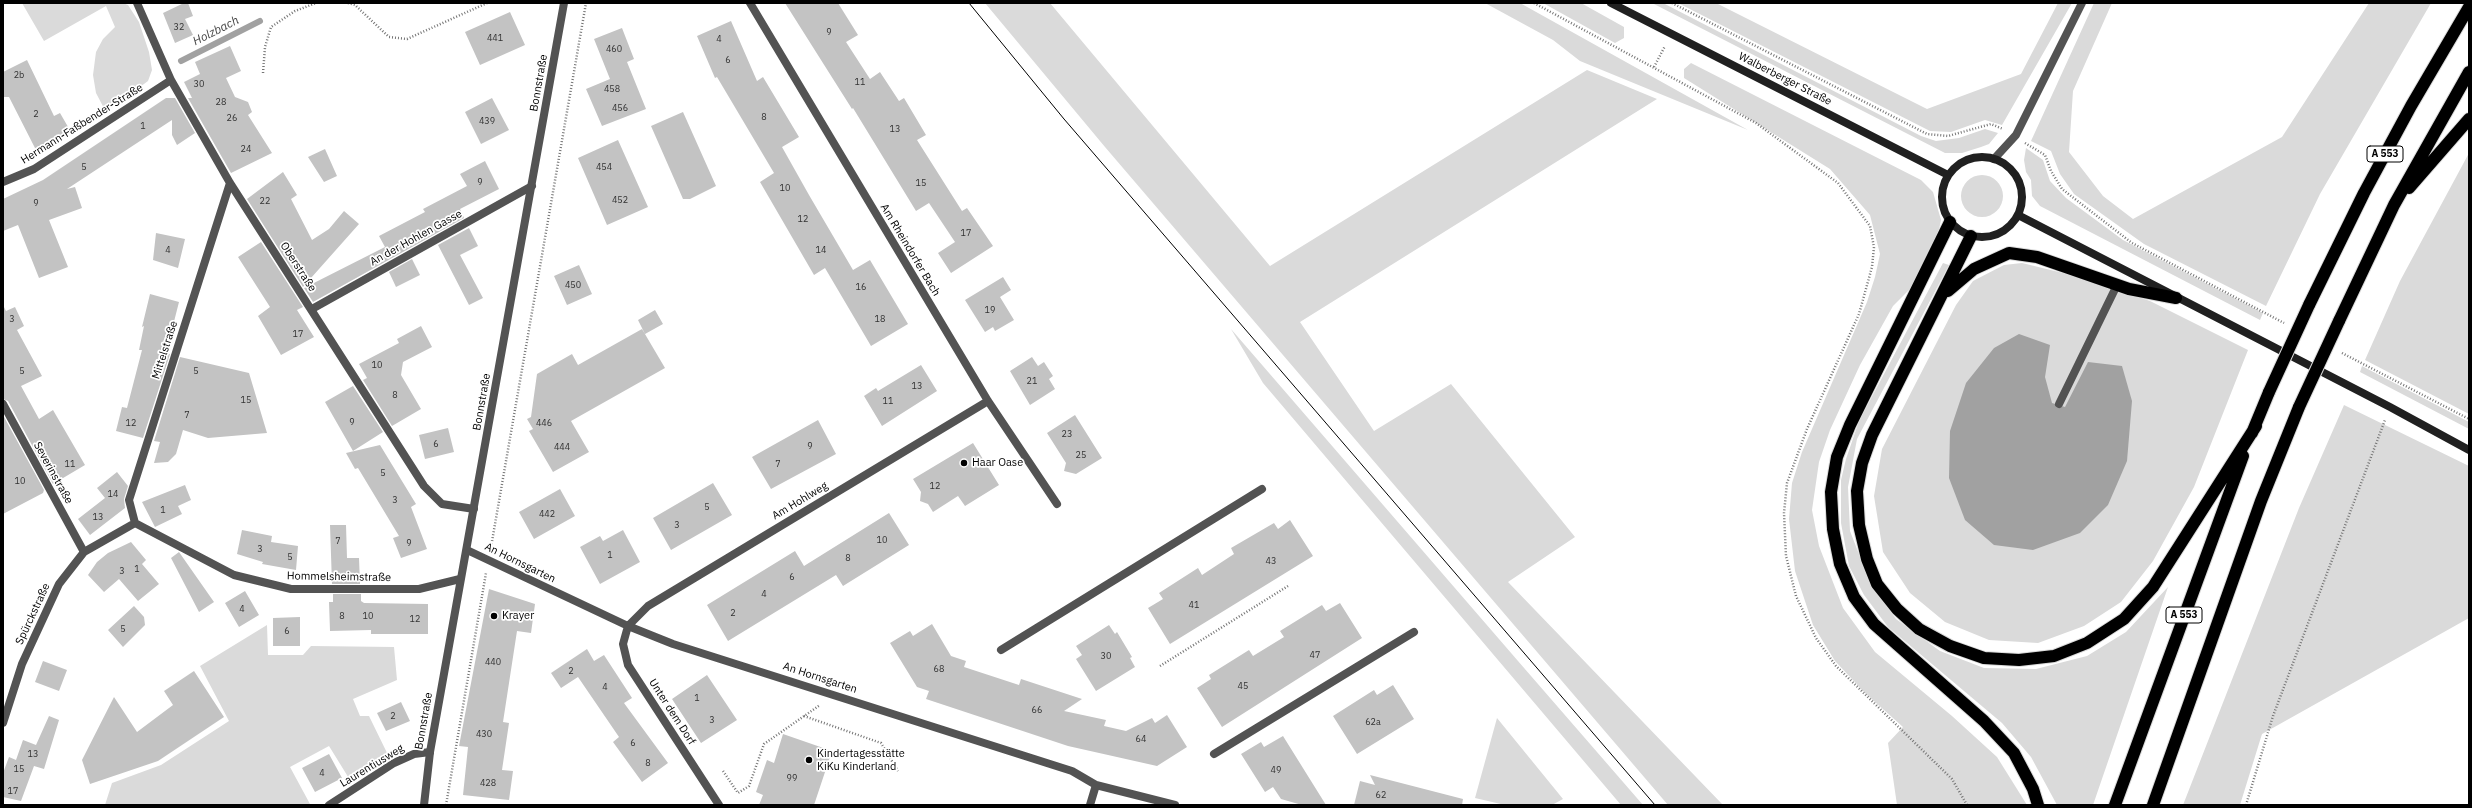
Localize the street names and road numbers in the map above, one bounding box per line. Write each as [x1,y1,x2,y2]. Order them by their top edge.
street label: Walberberger Straße [1736,50,1834,108]
street label: Bonnstraße [527,53,551,113]
street label: Hermann-Faßbender-Straße [19,81,145,167]
road number: A 553 [2367,146,2403,162]
street label: Am Rheindorfer Bach [877,202,943,298]
street label: An der Hohlen Gasse [368,207,464,269]
street label: Oberstraße [277,240,319,294]
street label: Mittelstraße [149,319,181,381]
street label: Bonnstraße [470,372,494,432]
street label: Severinstraße [31,440,75,506]
street label: Am Hohlweg [770,479,830,523]
street label: An Hornsgarten [482,540,558,586]
street label: Hommelsheimstraße [287,569,391,585]
street label: Spürckstraße [13,581,53,647]
road number: A 553 [2166,607,2202,623]
street label: An Hornsgarten [781,660,859,696]
street label: Unter dem Dorf [646,677,698,747]
street label: Bonnstraße [412,691,436,751]
street label: Laurentiusweg [338,742,406,790]

